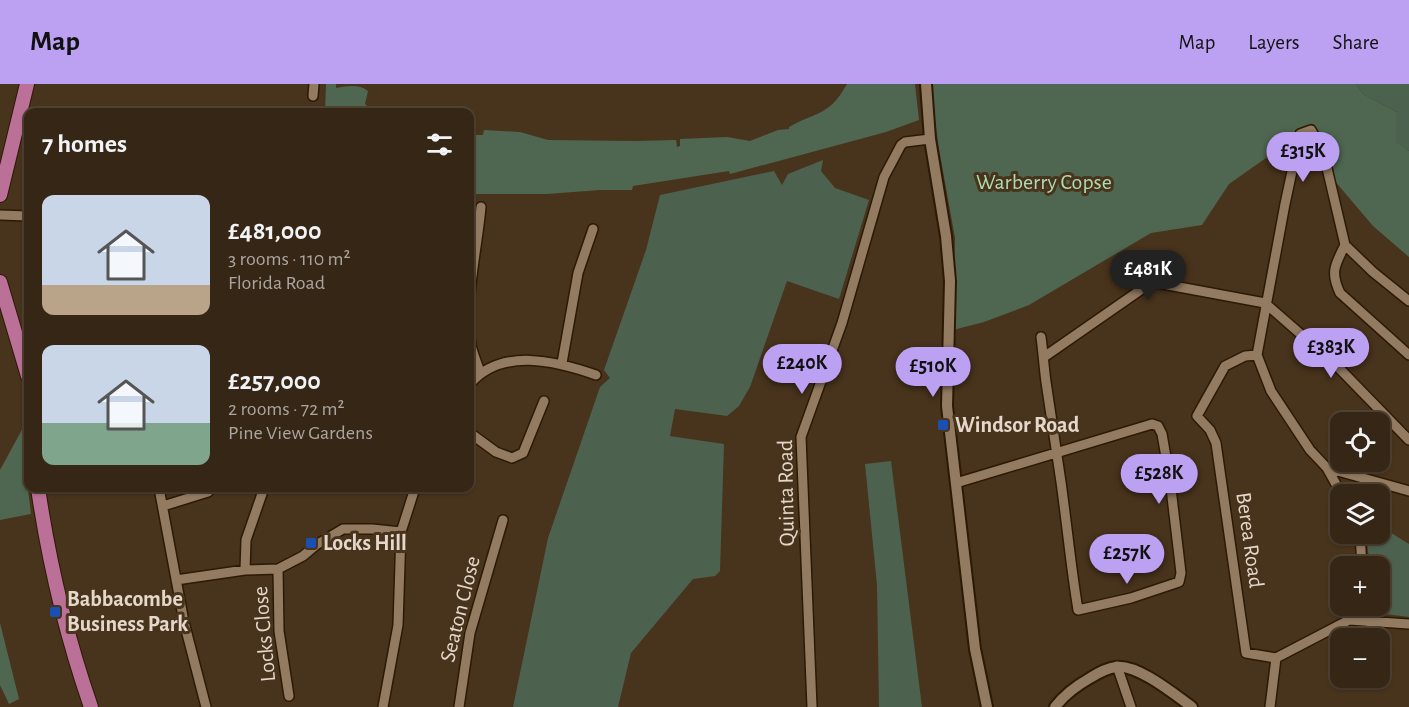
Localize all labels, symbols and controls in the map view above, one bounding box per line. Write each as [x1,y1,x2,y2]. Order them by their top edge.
text: Map [30,28,80,56]
text: Map [1179,32,1215,53]
text: Layers [1248,32,1299,53]
text: Share [1332,32,1379,53]
icon: filters [423,128,456,161]
text: 7 homes [42,131,127,157]
pin: £315K [1261,132,1345,183]
text: £315K [1280,141,1326,161]
park label: Warberry Copse [976,171,1112,193]
text: £481,000 [228,218,321,244]
icon: home [90,219,162,291]
text: 3 rooms · 110 m² [228,249,351,269]
pin: £481K [1106,250,1190,301]
text: £481K [1124,259,1172,279]
text: Florida Road [228,273,325,293]
pin: £383K [1289,328,1373,379]
text: £383K [1307,337,1355,357]
pin: £240K [760,344,844,395]
pin: £510K [891,347,975,398]
text: £240K [777,353,827,373]
text: £510K [910,356,956,376]
text: £257,000 [228,368,321,394]
icon: home [90,369,162,441]
text: 2 rooms · 72 m² [228,399,345,419]
map controls [1330,412,1390,688]
button: locate [1330,412,1390,472]
place label: Windsor Road [955,414,1080,436]
marker: Windsor Road [936,418,950,432]
text: Pine View Gardens [228,423,373,443]
street label: Quinta Road [774,440,798,546]
pin: £528K [1117,454,1201,505]
text: £528K [1135,463,1183,483]
button: layers [1330,484,1390,544]
street label: Berea Road [1232,491,1268,589]
place label: Locks Hill [323,532,407,554]
pin: £257K [1085,534,1169,585]
marker: Locks Hill [304,536,318,550]
text: £257K [1103,543,1151,563]
street label: Seaton Close [436,554,484,664]
button: + [1330,556,1390,616]
street label: Locks Close [249,585,279,683]
place label: Babbacombe Business Park [67,588,188,635]
marker: Babbacombe Business Park [48,605,62,619]
button: − [1330,628,1390,688]

